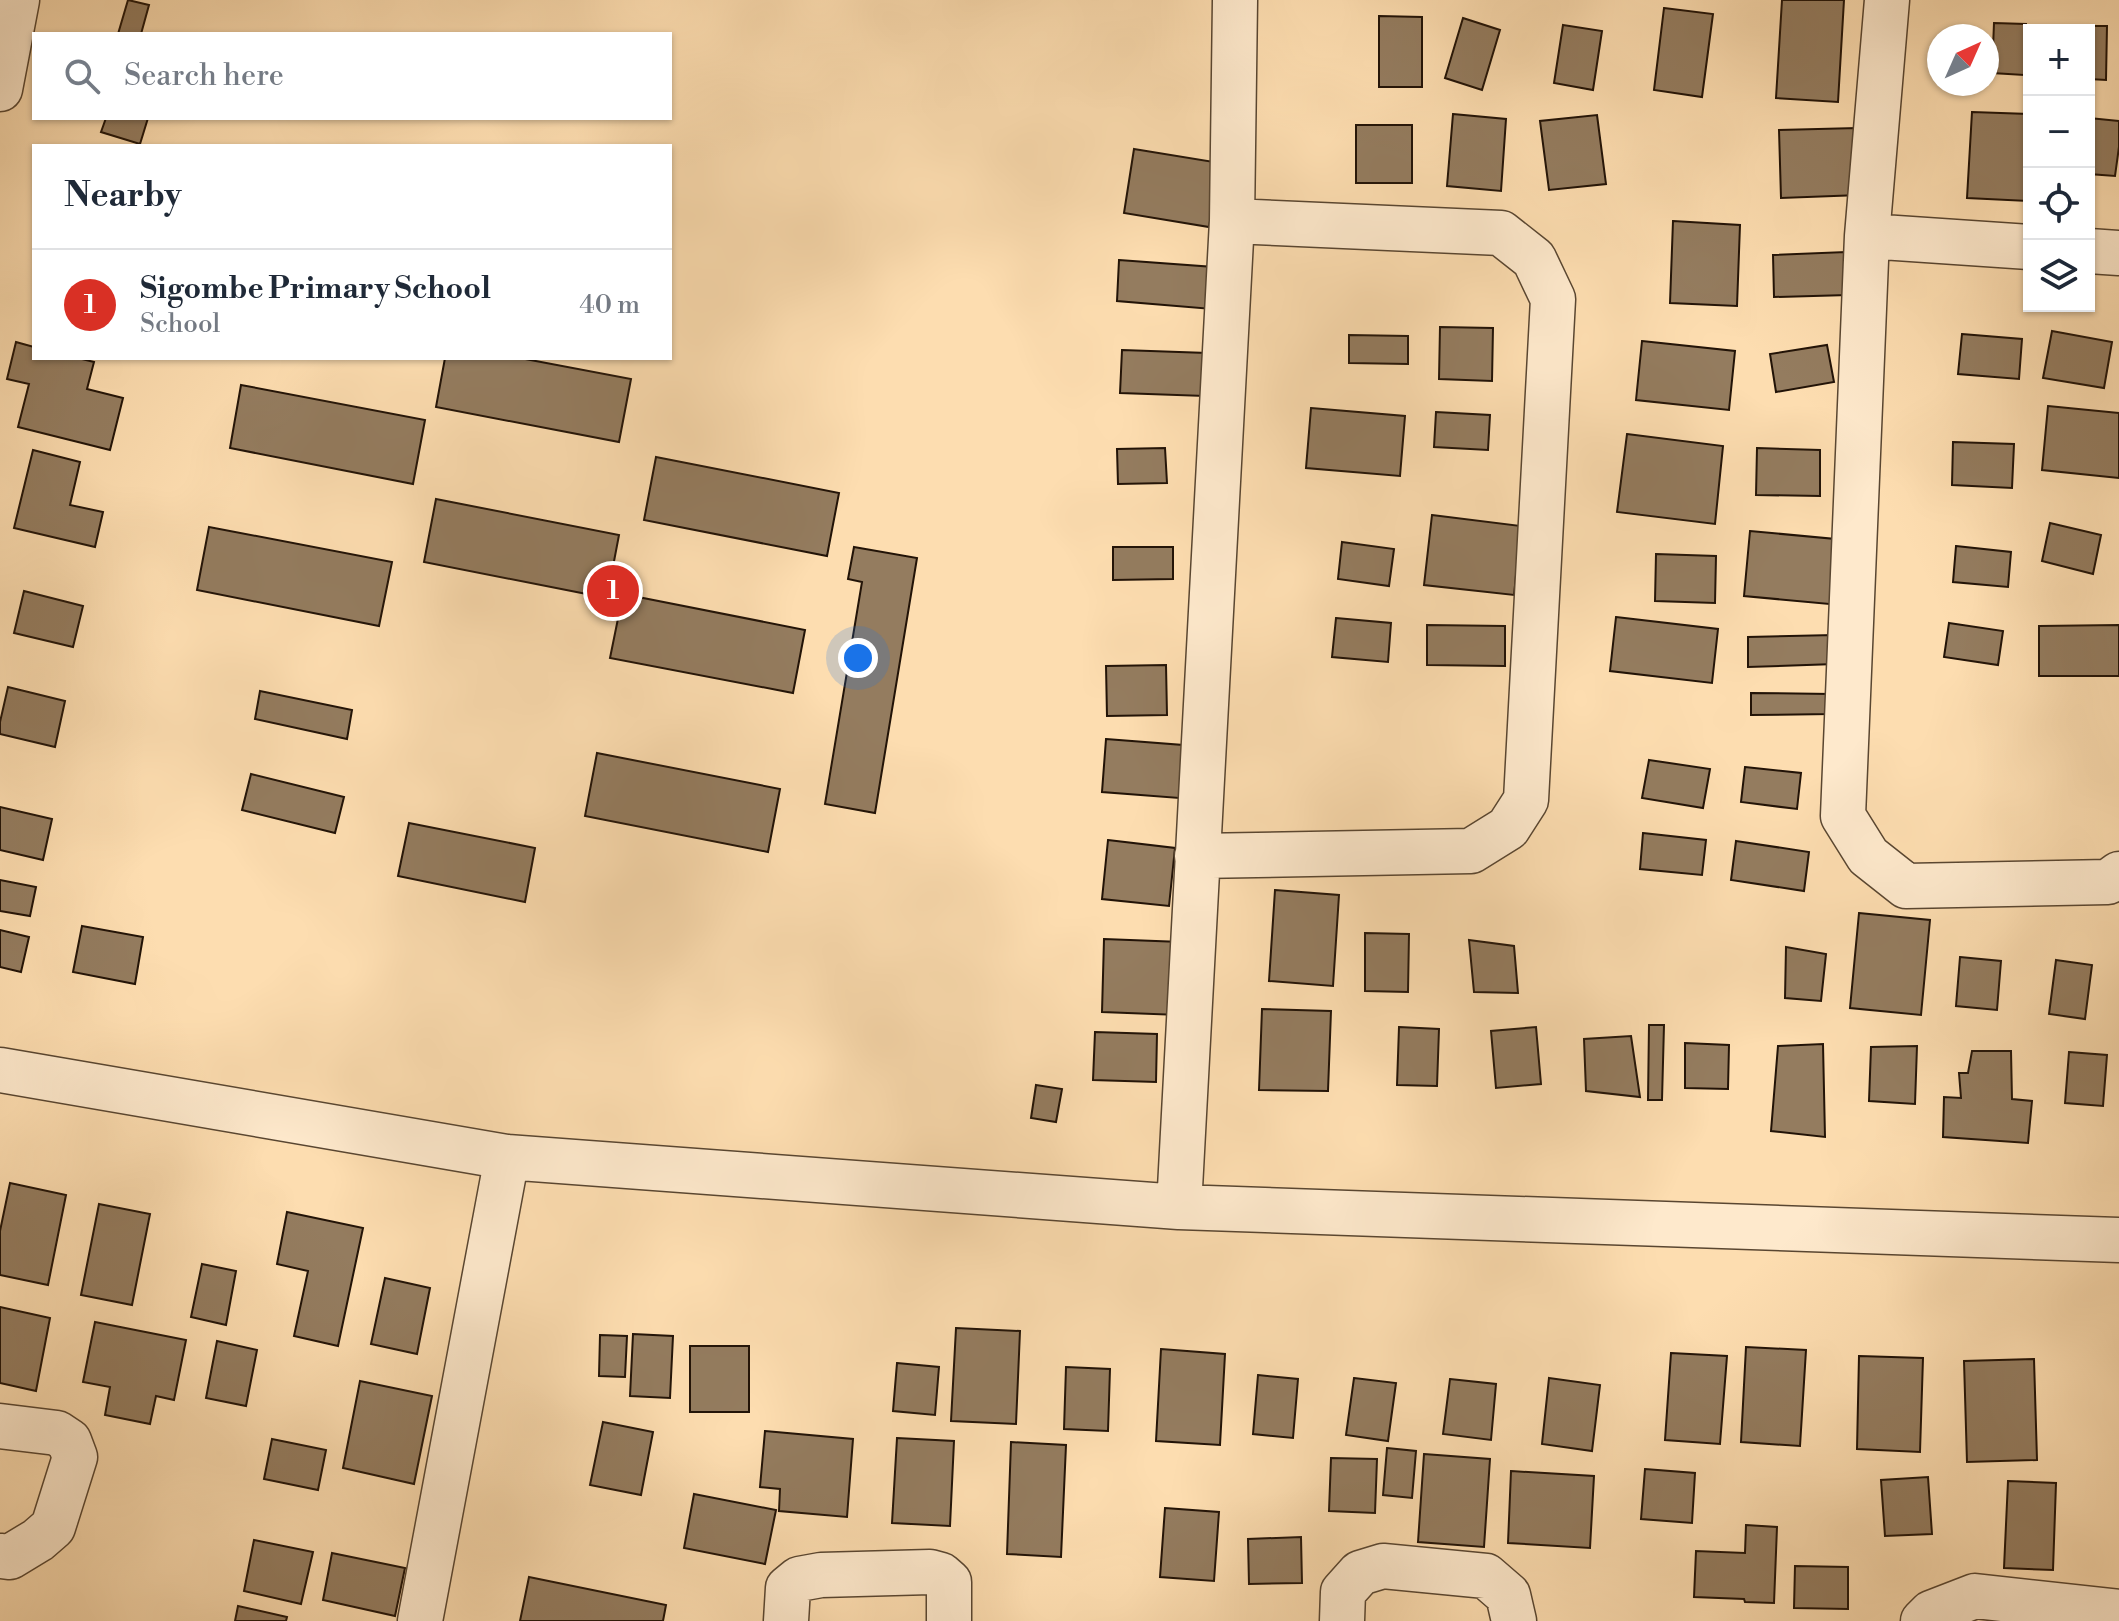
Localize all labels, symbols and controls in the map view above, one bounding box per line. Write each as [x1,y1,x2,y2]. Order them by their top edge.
north arrow [1927,24,1999,96]
map controls [2023,24,2095,312]
button: + [2023,24,2095,96]
search box [32,32,672,120]
icon: search [60,54,104,98]
text: Search here [124,57,284,95]
button: − [2023,96,2095,168]
button: locate [2023,168,2095,240]
text: Nearby [64,175,182,217]
button: layers [2023,240,2095,312]
text: Sigombe Primary School [140,270,491,308]
text: 1 [84,289,96,321]
text: 40 m [579,289,640,321]
text: School [140,308,220,340]
pin: 1 [587,561,639,621]
your location [838,638,878,678]

